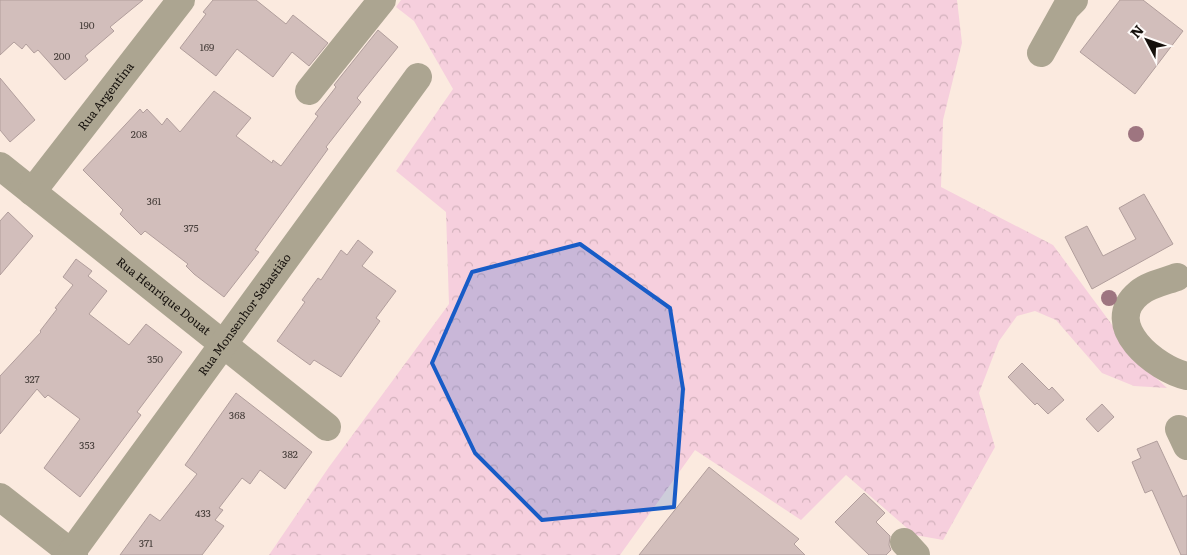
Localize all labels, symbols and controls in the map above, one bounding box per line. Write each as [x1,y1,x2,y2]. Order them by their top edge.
north arrow [1122,15,1172,65]
house number: 190 [79,17,95,32]
text: N [1125,20,1148,42]
house number: 169 [200,39,214,54]
house number: 200 [54,48,71,63]
street label: Rua Argentina [73,57,138,134]
house number: 208 [131,126,148,141]
house number: 361 [147,193,161,208]
house number: 375 [183,220,199,235]
street label: Rua Monsenhor Sebastião [193,249,295,379]
street label: Rua Henrique Douat [113,252,215,339]
house number: 350 [147,351,163,366]
house number: 327 [24,371,40,386]
house number: 368 [229,407,246,422]
house number: 353 [79,437,95,452]
house number: 382 [282,446,298,461]
house number: 433 [195,505,211,520]
house number: 371 [139,535,153,550]

